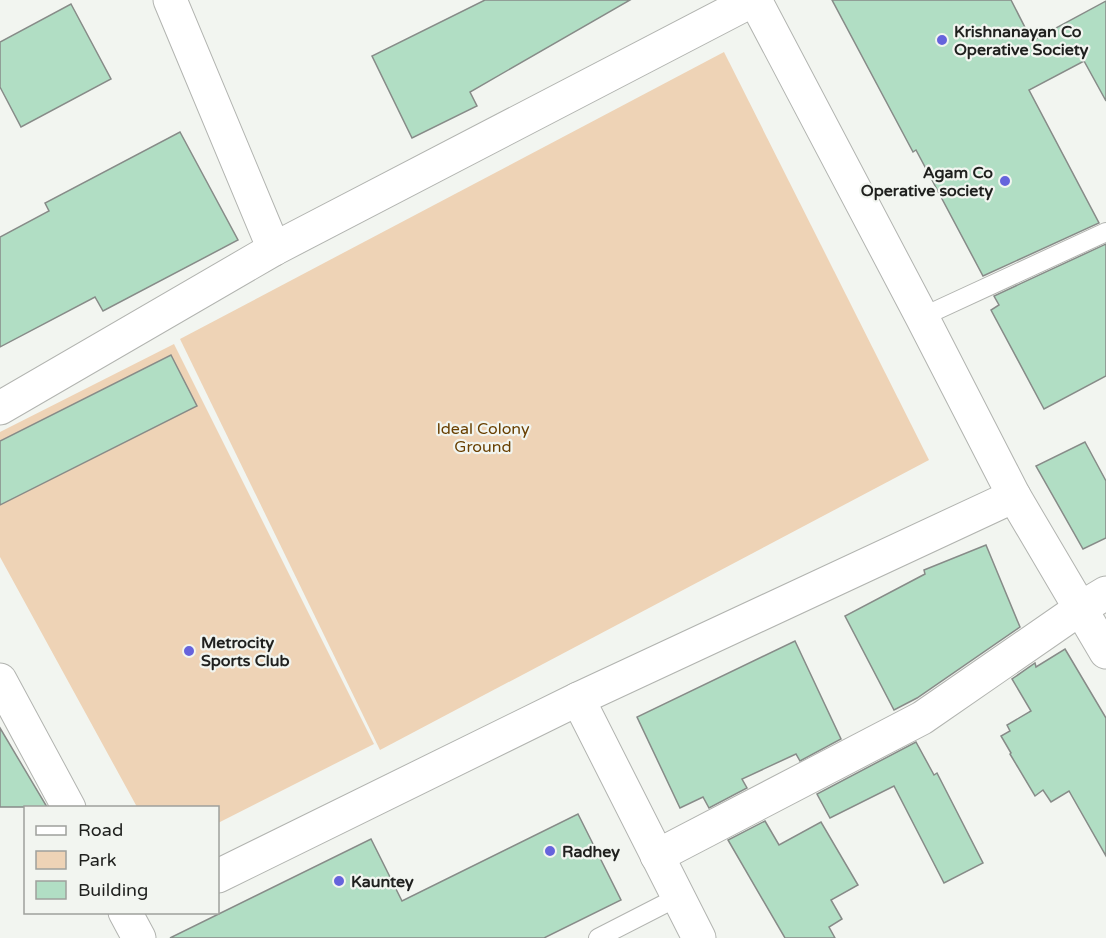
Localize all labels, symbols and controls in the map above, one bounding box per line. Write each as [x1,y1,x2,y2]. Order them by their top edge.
place label: Krishnanayan Co Operative Society [954,22,1089,60]
marker: Krishnanayan Co Operative Society [935,33,949,47]
place label: Agam Co Operative society [861,163,993,201]
marker: Agam Co Operative society [998,174,1012,188]
park label: Ideal Colony Ground [436,419,530,457]
place label: Metrocity Sports Club [201,633,290,671]
marker: Metrocity Sports Club [182,644,196,658]
legend [24,806,219,914]
text: Road [78,819,123,841]
place label: Radhey [562,842,620,862]
marker: Radhey [543,844,557,858]
text: Park [78,849,117,871]
place label: Kauntey [351,872,414,892]
marker: Kauntey [332,874,346,888]
text: Building [78,879,148,901]

